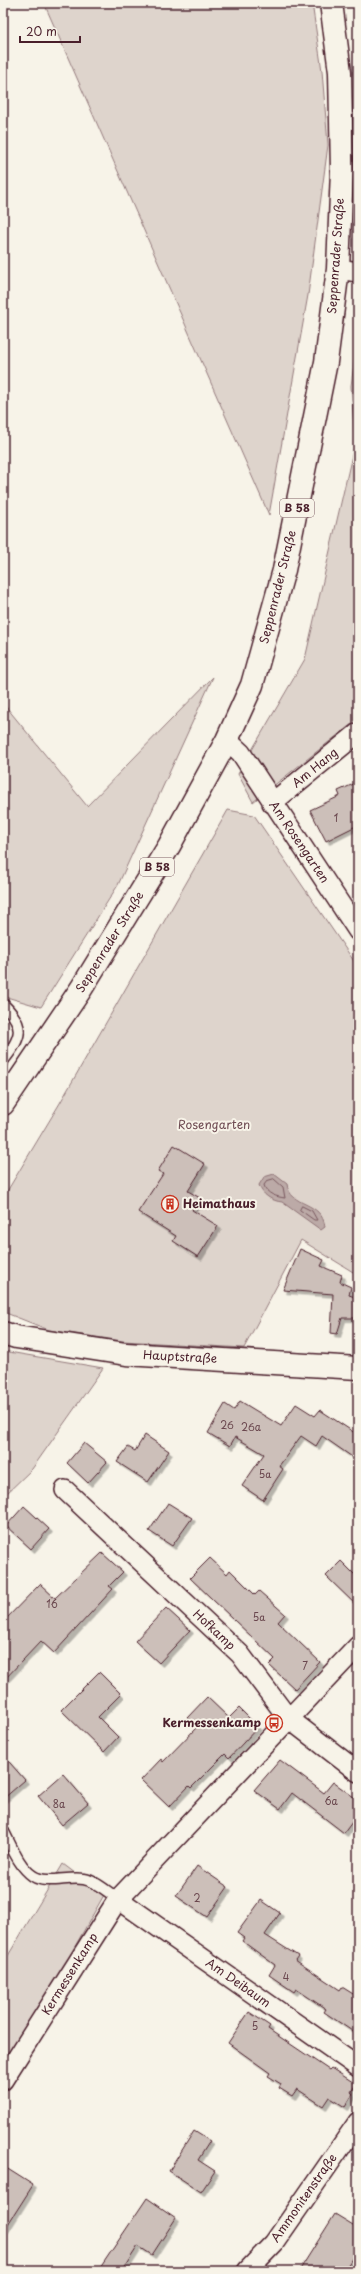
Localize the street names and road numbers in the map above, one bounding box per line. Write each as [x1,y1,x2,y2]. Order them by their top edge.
street label: Seppenrader Straße [322,197,348,315]
road number: B 58 [280,499,314,517]
street label: Seppenrader Straße [254,528,300,645]
street label: Am Hang [288,743,341,791]
street label: Am Rosengarten [266,797,334,886]
road number: B 58 [140,858,174,876]
street label: Seppenrader Straße [71,887,148,996]
street label: Hauptstraße [142,1345,218,1367]
street label: Hofkamp [189,1605,240,1654]
street label: Kermessenkamp [37,1929,102,2018]
street label: Am Deibaum [203,1953,275,2011]
street label: Ammonitenstraße [266,2149,341,2245]

